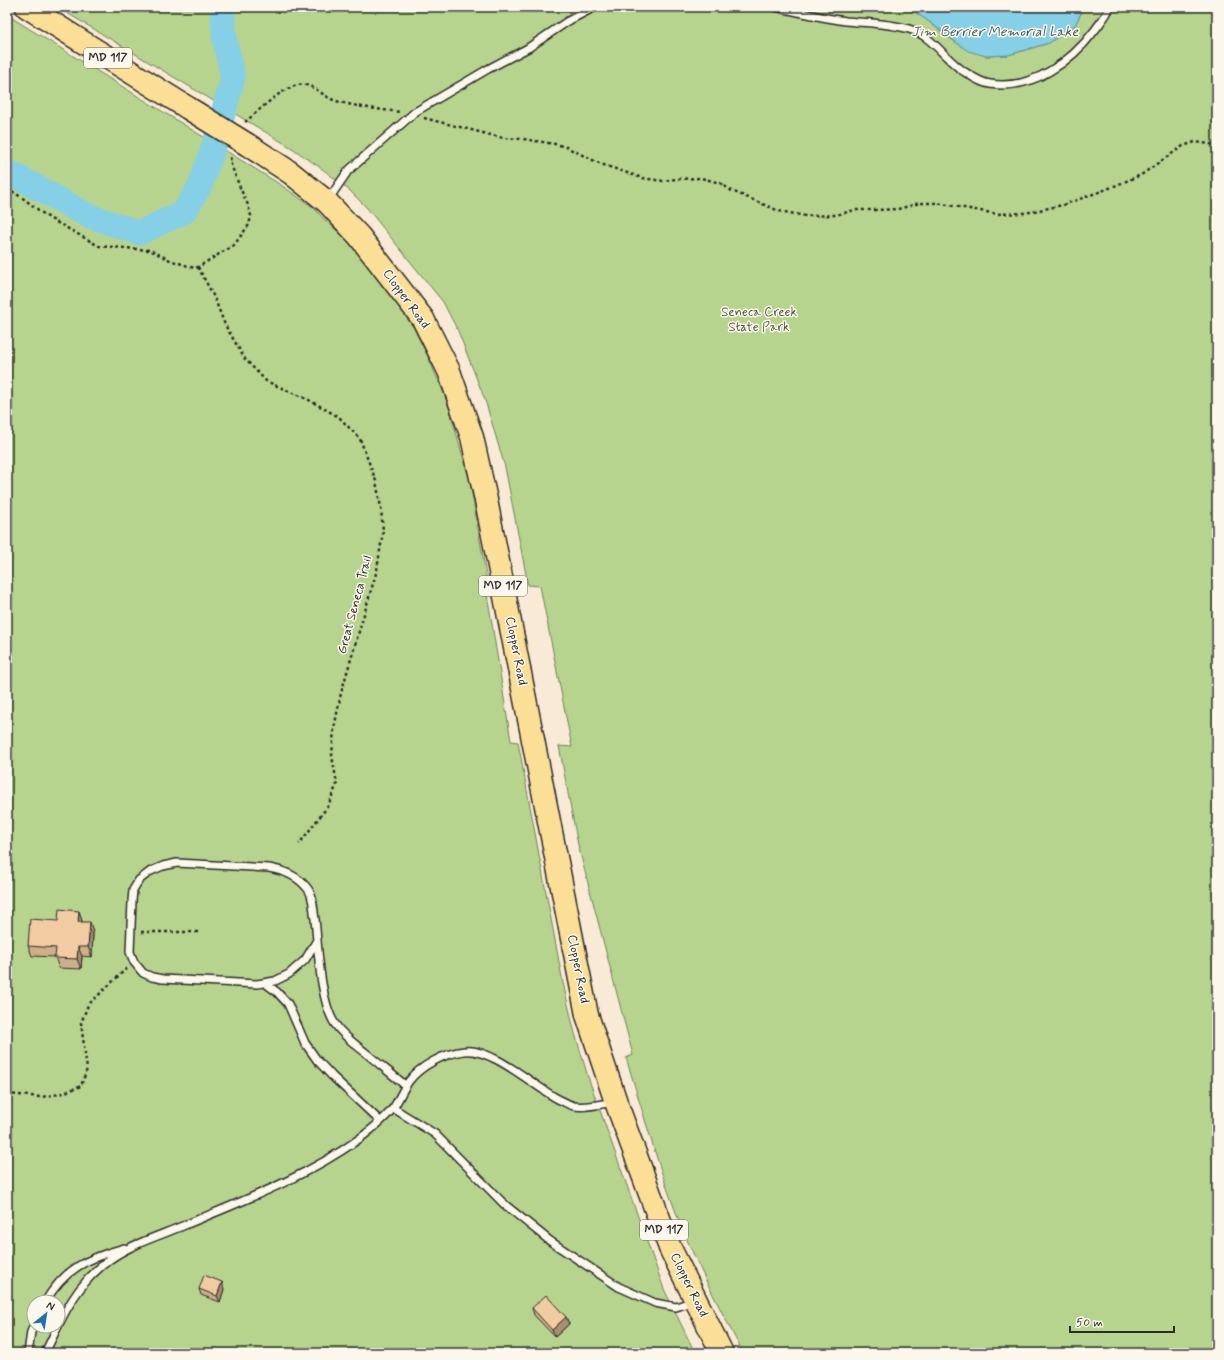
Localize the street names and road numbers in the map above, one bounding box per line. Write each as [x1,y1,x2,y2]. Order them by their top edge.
road number: MD 117 [84,48,132,68]
street label: Clopper Road [379,266,433,332]
street label: Great Seneca Trail [334,554,376,656]
road number: MD 117 [479,576,527,596]
street label: Clopper Road [501,615,531,687]
street label: Clopper Road [563,933,593,1005]
road number: MD 117 [640,1220,688,1240]
street label: Clopper Road [666,1250,712,1320]

